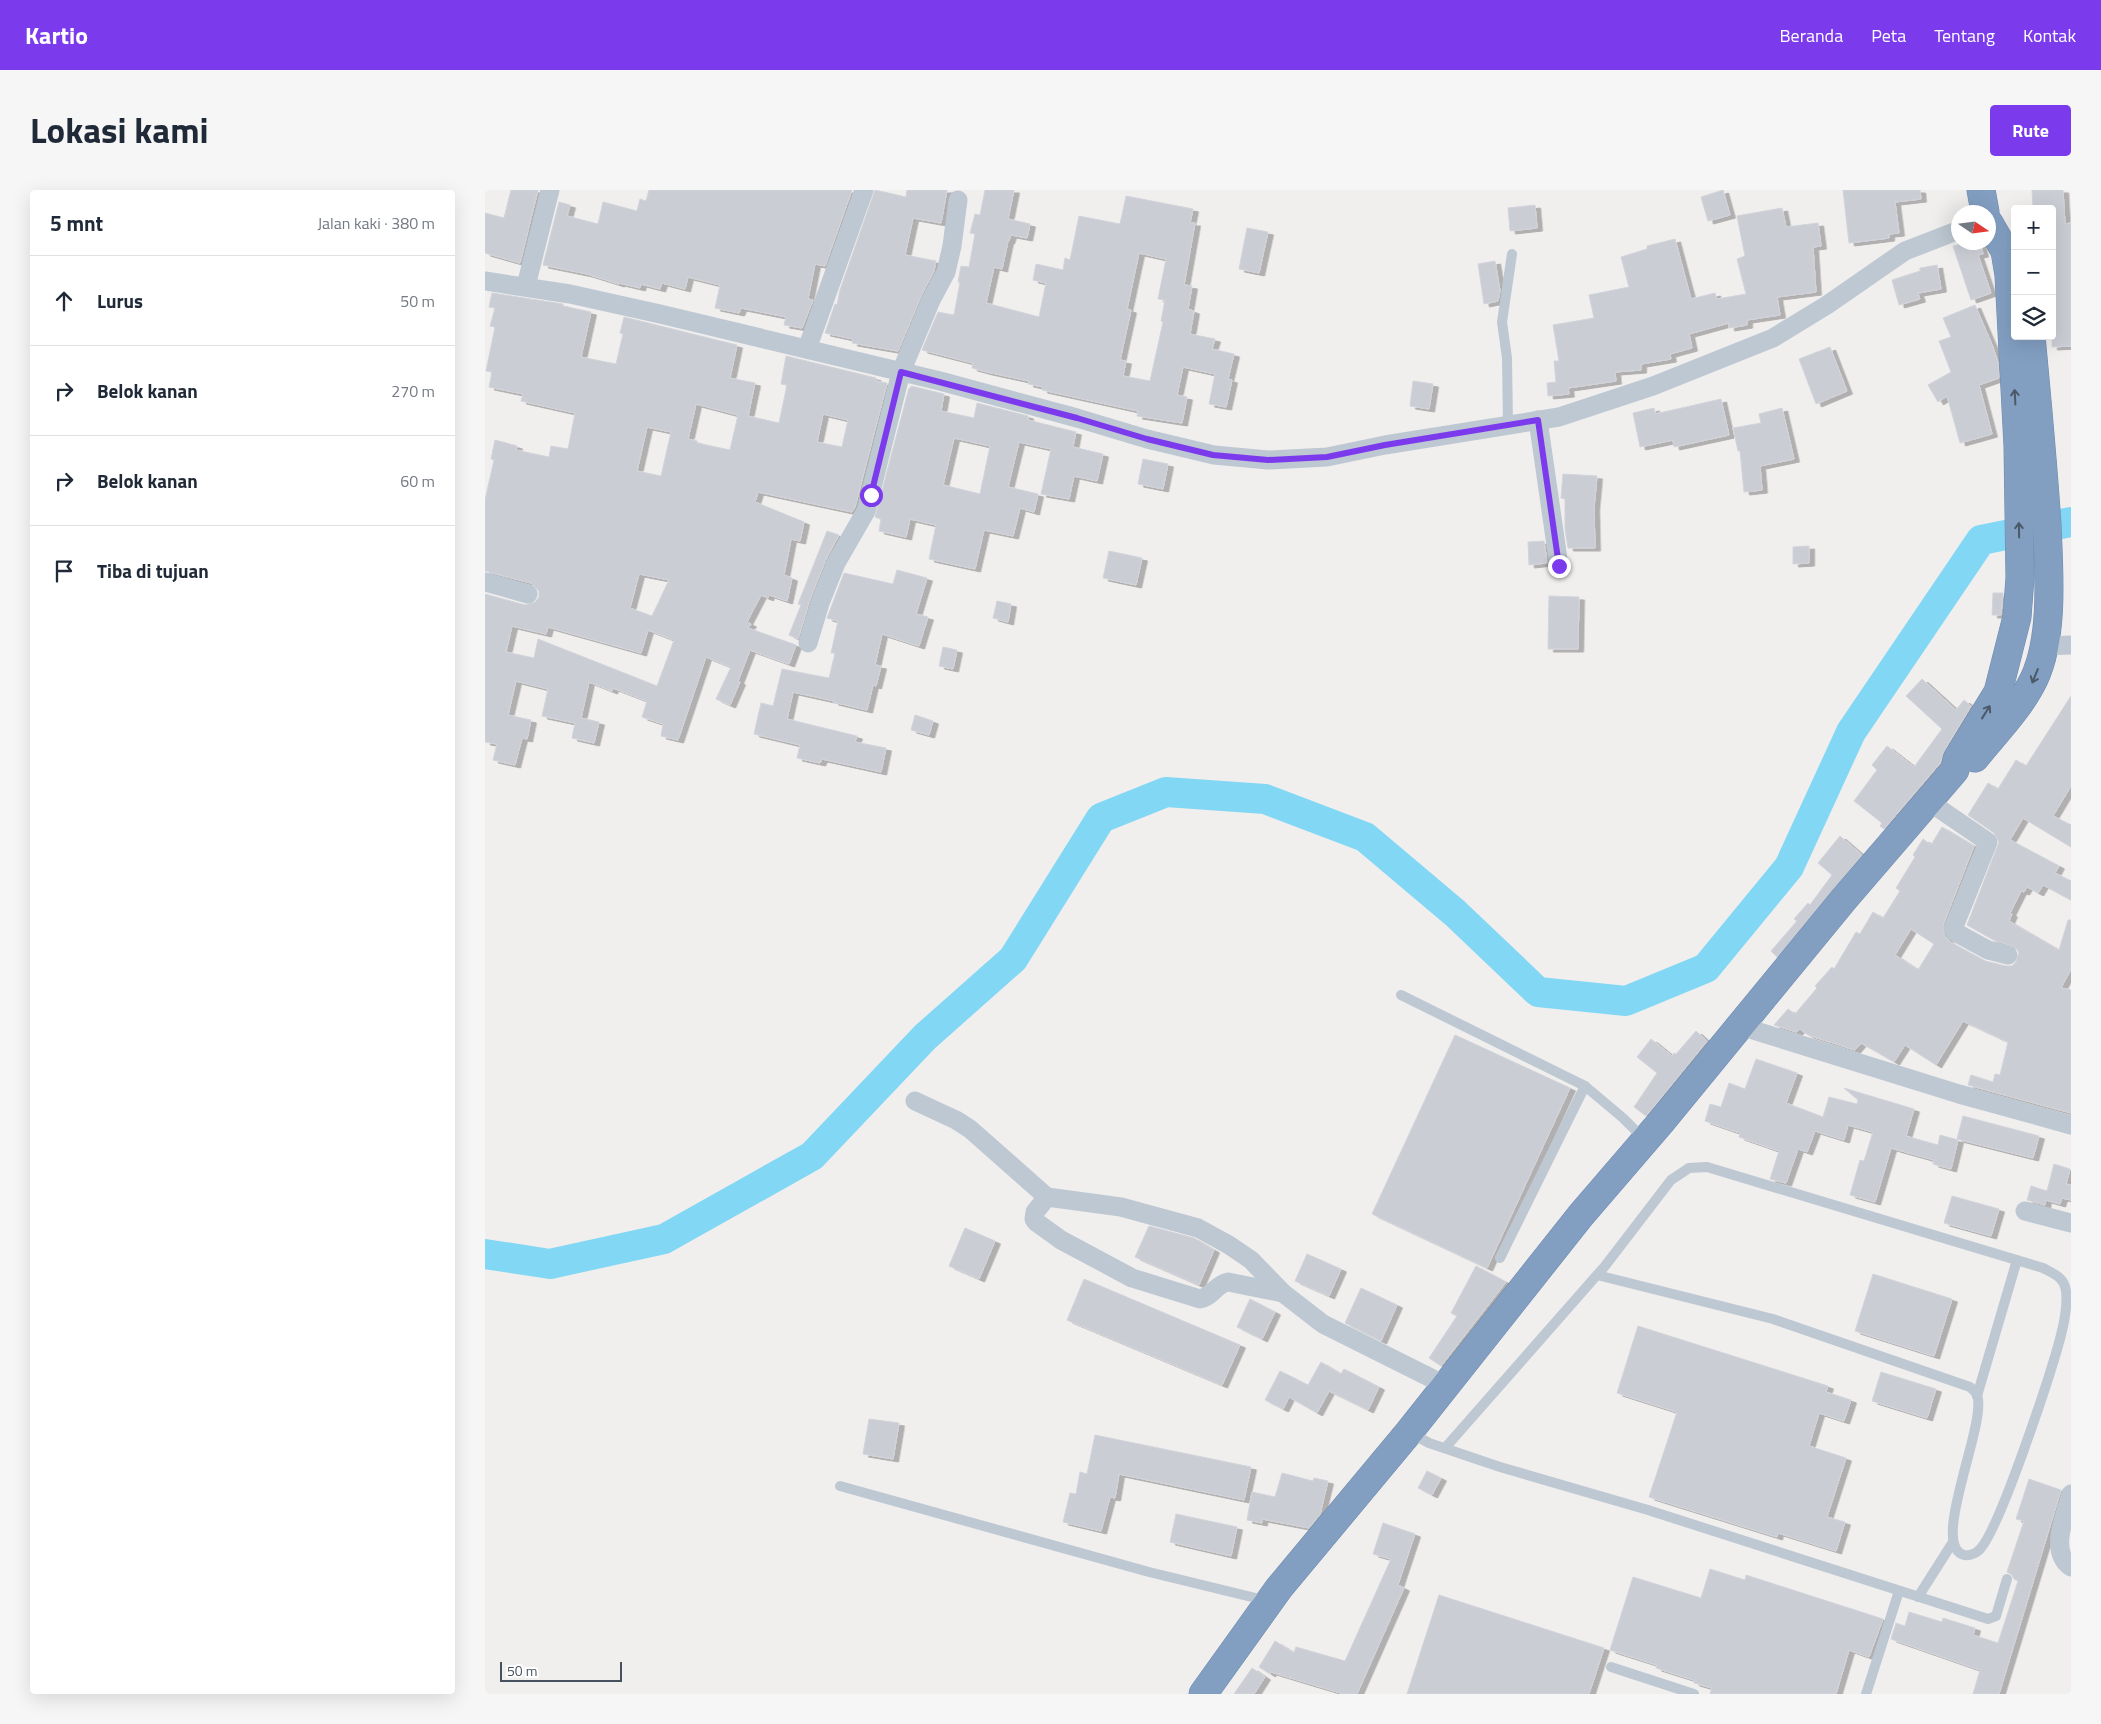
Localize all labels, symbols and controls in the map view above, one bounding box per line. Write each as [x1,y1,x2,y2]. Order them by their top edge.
text: Kartio [25,17,88,53]
text: Beranda [1780,22,1843,49]
text: Peta [1871,22,1906,49]
text: Tentang [1934,22,1995,49]
text: Kontak [2023,22,2076,49]
text: Lokasi kami [30,103,209,157]
button: Rute [1990,105,2071,156]
north arrow [1951,205,1996,250]
map controls [2011,205,2056,340]
button: + [2011,205,2056,250]
text: 5 mnt [50,207,103,239]
text: Jalan kaki · 380 m [317,211,435,235]
button: − [2011,250,2056,295]
text: Lurus [97,286,143,315]
icon: ahead [50,287,78,315]
text: 50 m [400,289,435,313]
button: layers [2011,295,2056,340]
text: Belok kanan [97,376,198,405]
icon: right [50,377,78,405]
text: 270 m [391,379,435,403]
one-way arrow [2010,390,2019,406]
text: Belok kanan [97,466,198,495]
icon: right [50,467,78,495]
text: 60 m [400,469,435,493]
route start [860,484,883,507]
one-way arrow [2014,522,2024,538]
route end [1548,555,1571,578]
text: Tiba di tujuan [97,556,209,585]
icon: arrive [50,557,78,585]
one-way arrow [2029,668,2039,683]
one-way arrow [1982,705,1992,719]
scale bar [500,1659,623,1682]
text: 50 m [507,1660,537,1681]

